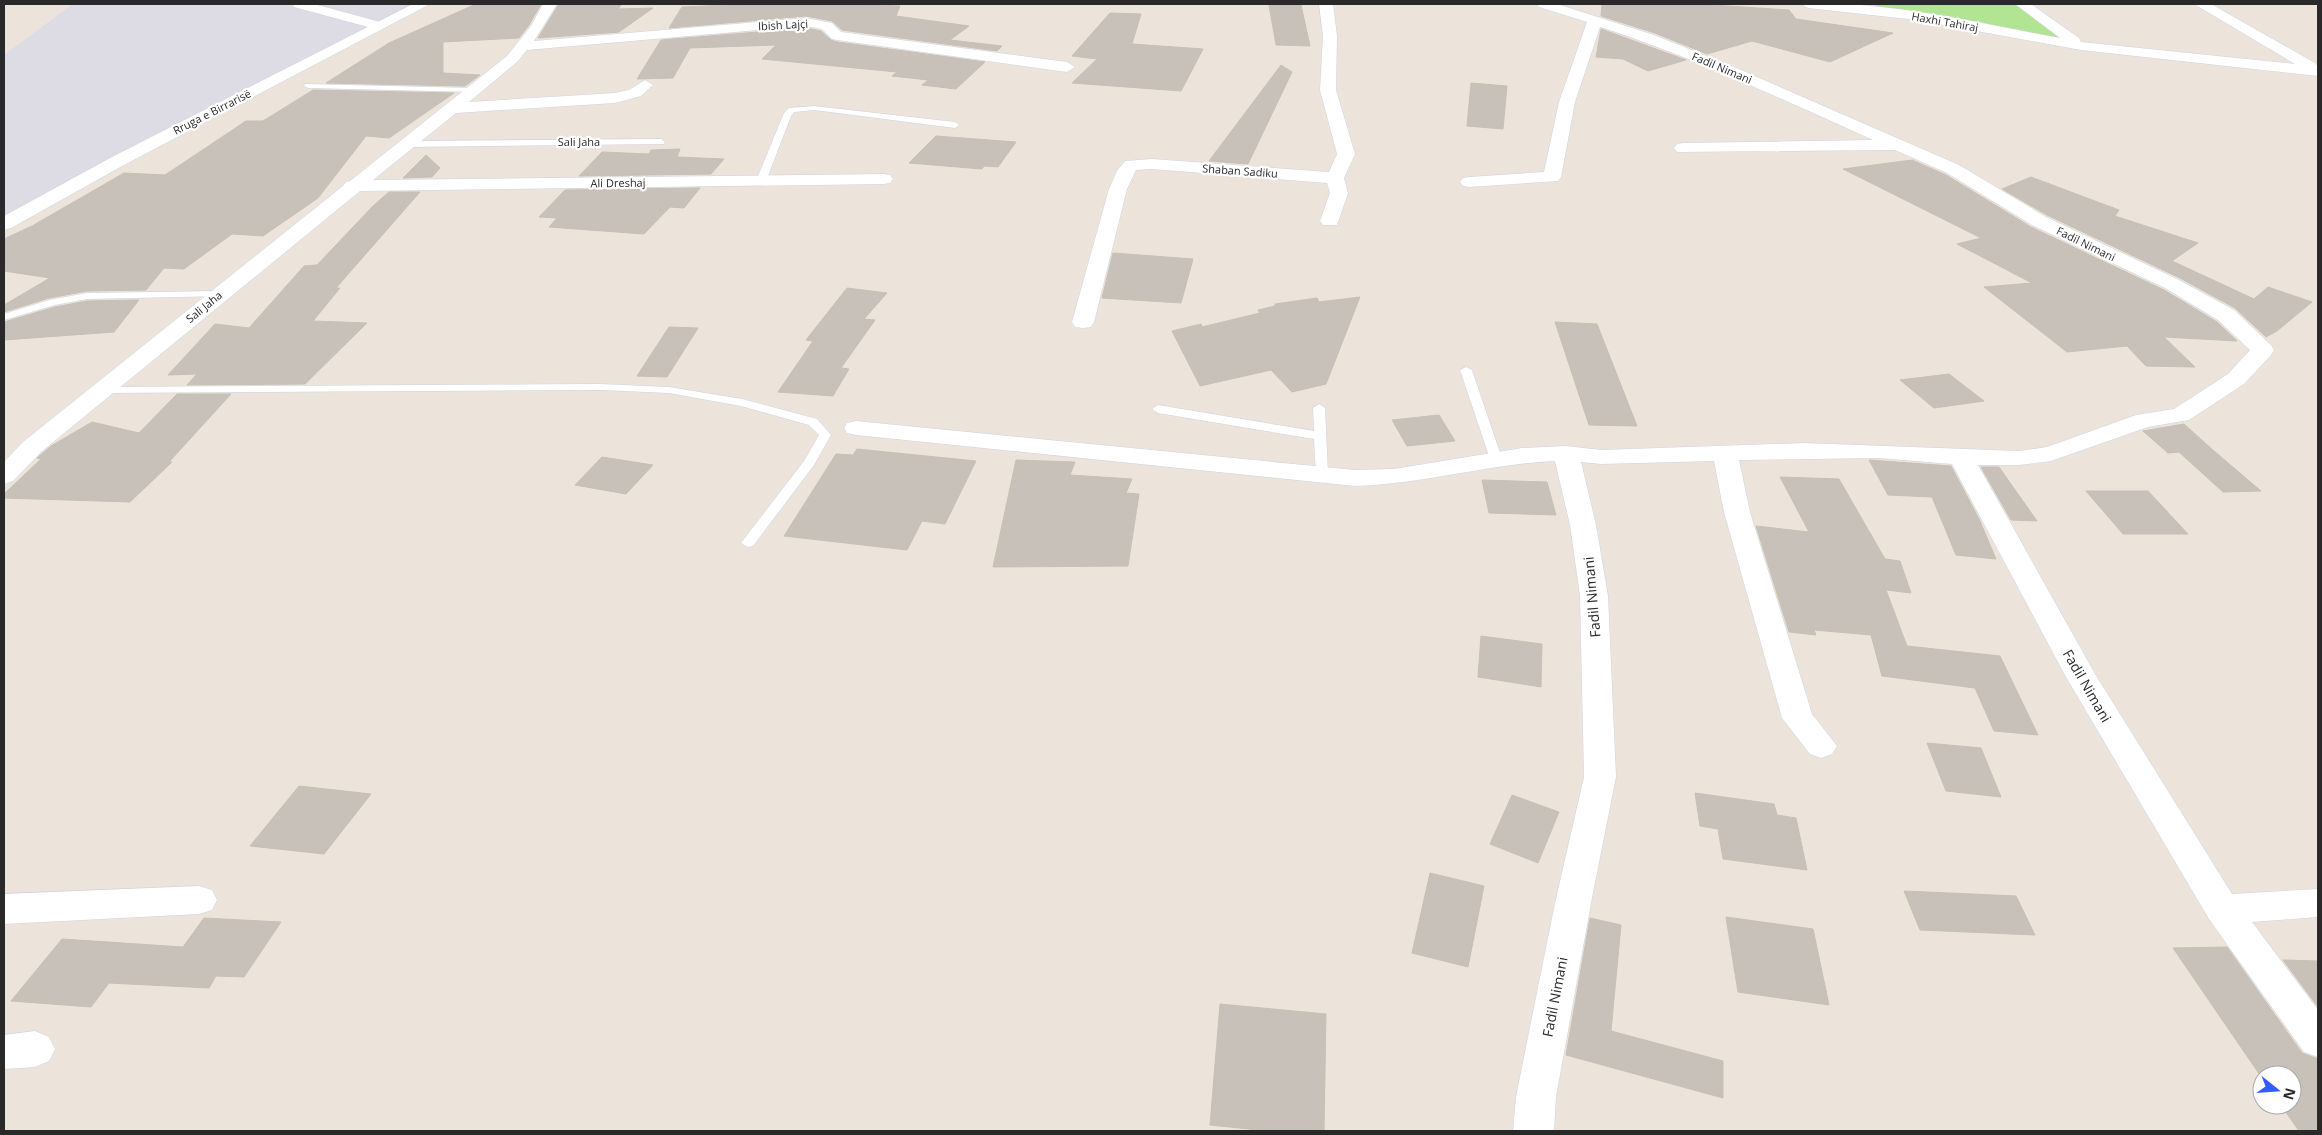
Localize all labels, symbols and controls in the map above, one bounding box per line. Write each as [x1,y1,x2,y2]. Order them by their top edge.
street label: Haxhi Tahiraj [1911,8,1980,35]
street label: Ibish Lajçi [758,16,808,33]
street label: Fadil Nimani [1690,48,1754,87]
street label: Rruga e Birrarisë [170,85,253,138]
street label: Sali Jaha [558,134,600,149]
street label: Shaban Sadiku [1202,160,1278,181]
street label: Ali Dreshaj [590,175,646,190]
street label: Fadil Nimani [2054,223,2118,264]
street label: Sali Jaha [182,287,225,326]
street label: Fadil Nimani [1578,556,1605,638]
street label: Fadil Nimani [2059,646,2116,726]
street label: Fadil Nimani [1537,955,1572,1039]
north arrow [2252,1065,2302,1115]
text: N [2279,1086,2301,1102]

